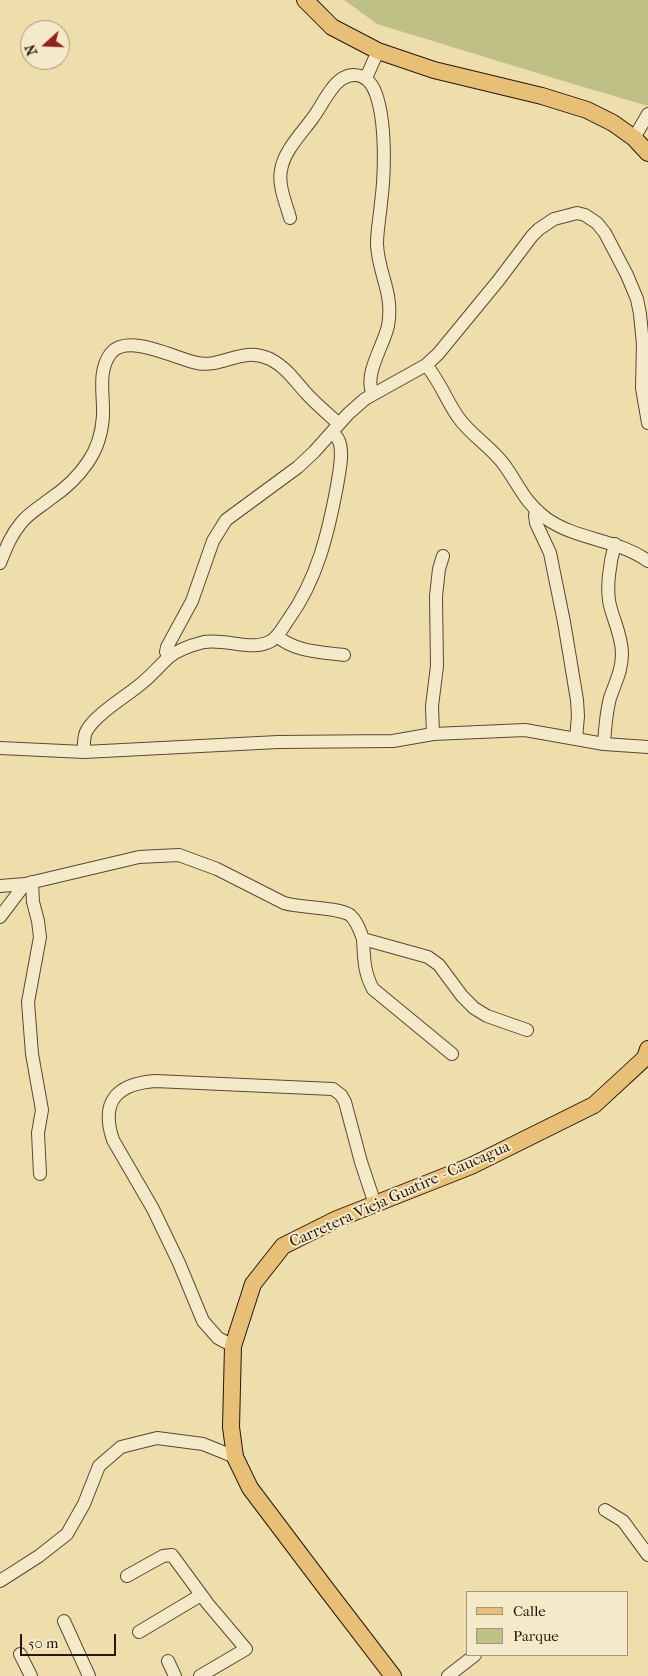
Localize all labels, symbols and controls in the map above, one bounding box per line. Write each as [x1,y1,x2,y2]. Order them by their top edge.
north arrow [20,20,70,70]
text: N [22,42,41,58]
street label: Carretera Vieja Guatire - Caucagua [287,1138,513,1252]
legend [466,1591,628,1656]
text: Calle [513,1602,546,1620]
scale bar [22,1624,119,1656]
text: Parque [513,1627,559,1645]
text: 50 m [28,1634,58,1652]

